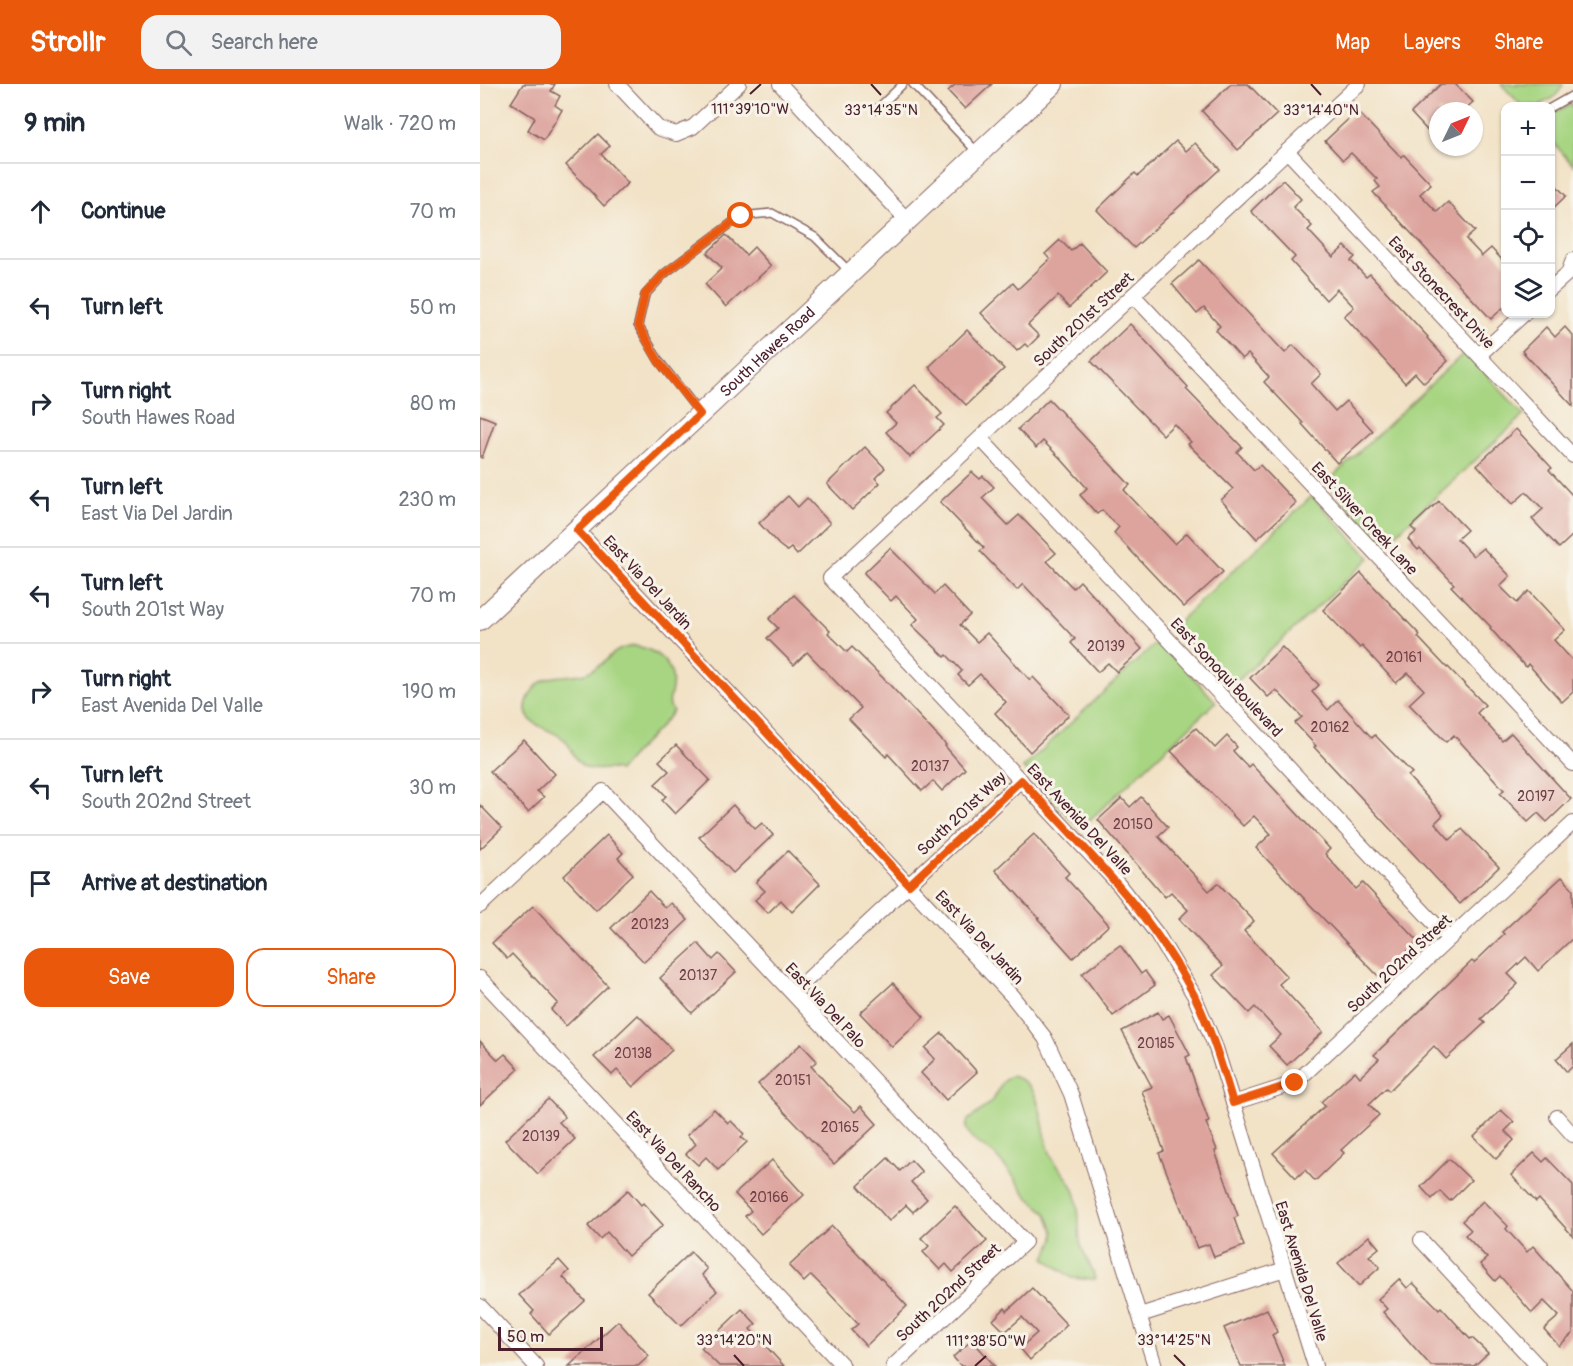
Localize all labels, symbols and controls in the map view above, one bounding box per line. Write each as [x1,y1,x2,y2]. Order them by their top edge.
search box [141,15,561,69]
text: Strollr [30,25,105,60]
icon: search [162,26,195,59]
text: Search here [210,28,318,56]
text: Map [1335,29,1370,56]
text: Layers [1403,29,1461,56]
text: Share [1494,29,1543,56]
text: 111°39'10"W [711,100,789,119]
text: 33°14'35"N [844,101,918,120]
text: 33°14'40"N [1283,101,1359,120]
north arrow [1429,102,1483,156]
map controls [1501,102,1555,318]
button: + [1501,102,1555,156]
text: 9 min [24,107,85,139]
text: Walk · 720 m [344,111,456,136]
button: − [1501,156,1555,210]
icon: ahead [24,195,57,228]
text: Continue [81,197,165,225]
text: 70 m [410,199,456,224]
route start [727,202,753,228]
button: locate [1501,210,1555,264]
street label: East Stonecrest Drive [1384,232,1499,353]
button: layers [1501,264,1555,318]
street label: South 201st Street [1029,268,1138,371]
icon: left [24,291,57,324]
text: Turn left [81,293,163,321]
text: 50 m [409,295,456,320]
street label: South Hawes Road [716,303,820,402]
text: Turn right [81,377,171,405]
icon: right [24,387,57,420]
text: 80 m [410,391,456,416]
text: South Hawes Road [81,405,235,430]
street label: East Silver Creek Lane [1307,458,1422,579]
text: Turn left [81,473,163,501]
icon: left [24,483,57,516]
text: 230 m [399,487,456,512]
text: East Via Del Jardin [81,501,233,526]
street label: East Via Del Jardin [599,531,696,634]
text: Turn left [81,569,163,597]
icon: left [24,579,57,612]
text: 70 m [410,583,456,608]
text: South 201st Way [81,597,224,622]
street label: East Sonoqui Boulevard [1166,614,1287,741]
house number: 20139 [1087,638,1125,655]
house number: 20161 [1386,649,1422,666]
text: Turn right [81,665,171,693]
icon: right [24,675,57,708]
text: 190 m [402,679,456,704]
text: East Avenida Del Valle [81,693,263,718]
house number: 20162 [1311,719,1350,736]
house number: 20137 [911,758,950,775]
street label: East Avenida Del Valle [1022,760,1136,880]
text: Turn left [81,761,163,789]
street label: South 201st Way [913,767,1011,860]
icon: left [24,771,57,804]
text: 30 m [409,775,456,800]
house number: 20197 [1517,788,1555,805]
text: South 202nd Street [81,789,251,814]
house number: 20150 [1113,816,1153,833]
icon: arrive [24,867,57,900]
text: Arrive at destination [81,869,267,897]
street label: East Via Del Jardin [931,886,1028,989]
street label: South 202nd Street [1343,910,1457,1017]
house number: 20123 [631,916,669,933]
button: Save [24,948,234,1007]
button: Share [246,948,456,1007]
street label: East Via Del Palo [781,959,870,1053]
house number: 20137 [679,967,718,984]
house number: 20185 [1137,1035,1175,1052]
house number: 20138 [614,1045,652,1062]
route end [1281,1069,1307,1095]
house number: 20151 [775,1072,811,1089]
street label: East Via Del Rancho [621,1107,725,1217]
house number: 20165 [821,1119,859,1136]
house number: 20139 [522,1128,560,1145]
house number: 20166 [749,1189,789,1206]
street label: East Avenida Del Valle [1270,1199,1332,1344]
street label: South 202nd Street [892,1239,1006,1346]
scale bar [498,1324,603,1352]
text: 50 m [507,1327,544,1347]
text: 33°14'20"N [696,1331,772,1350]
text: 33°14'25"N [1137,1331,1211,1350]
text: 111°38'50"W [946,1332,1026,1351]

